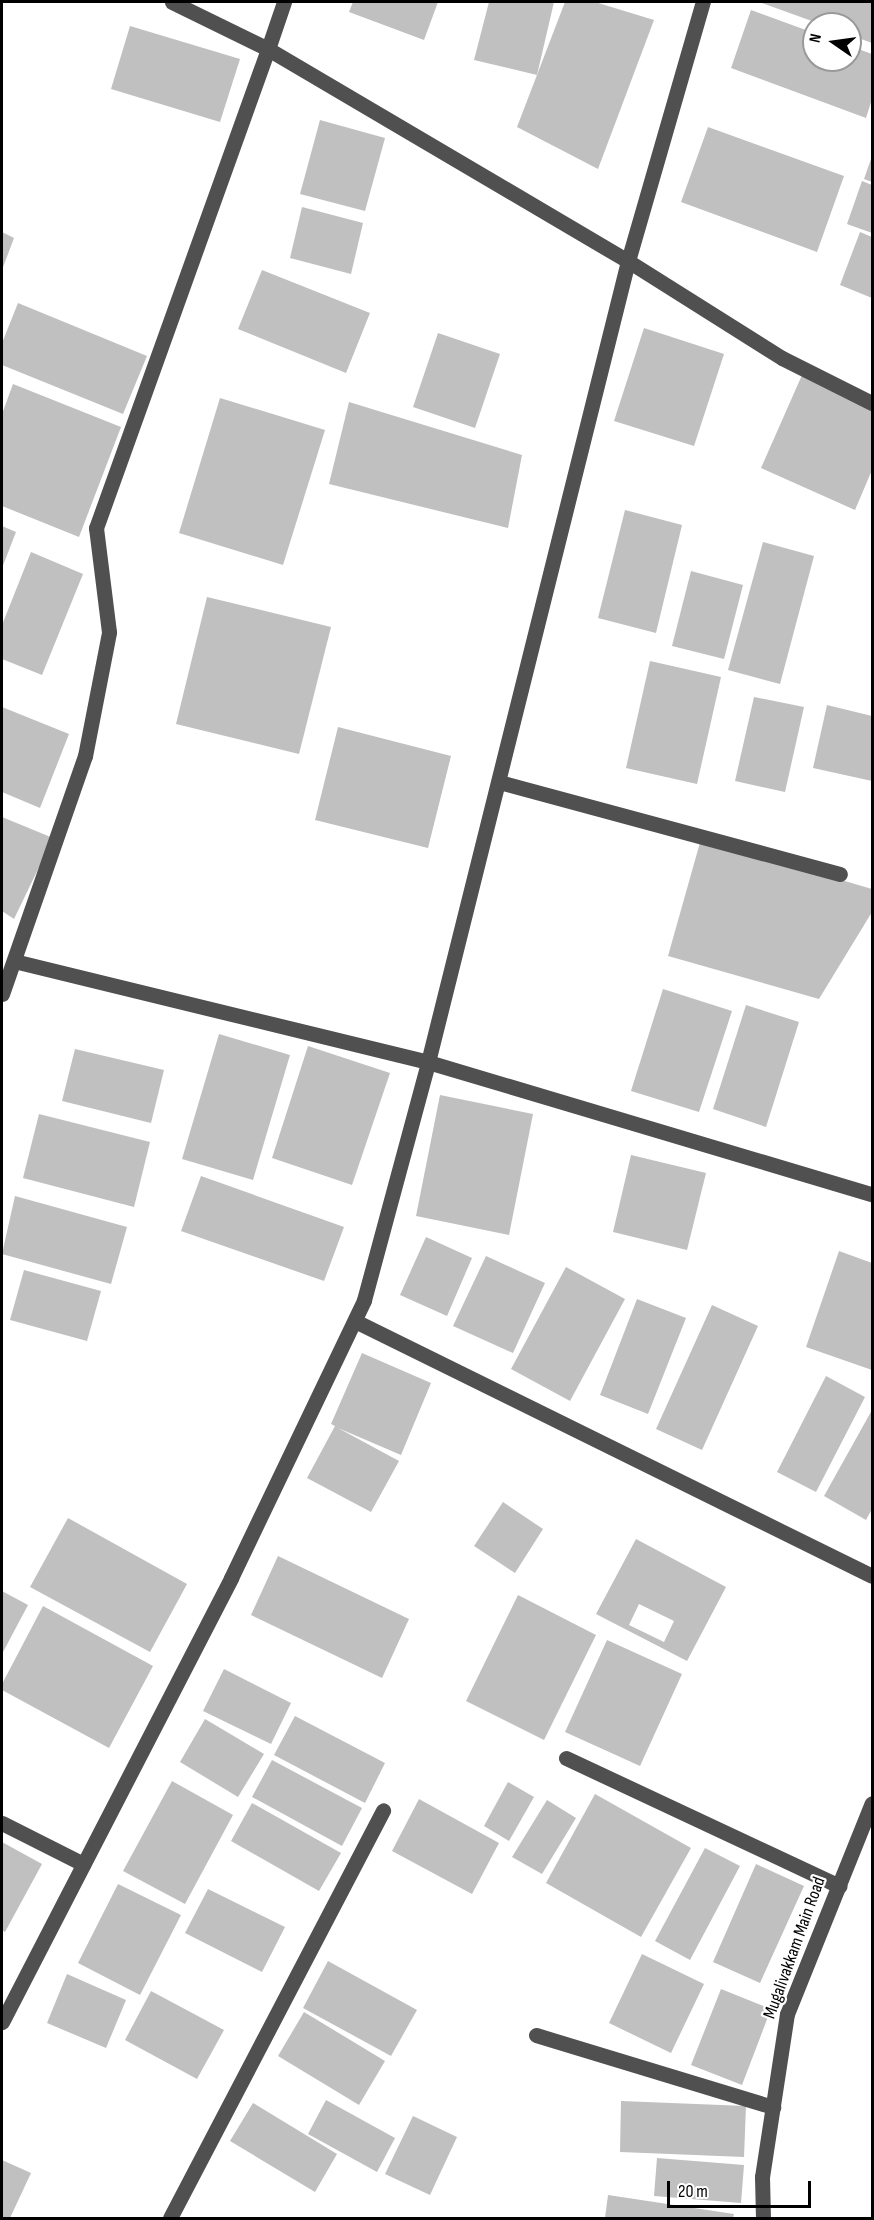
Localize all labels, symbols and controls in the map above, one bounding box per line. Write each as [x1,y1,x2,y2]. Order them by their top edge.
north arrow [802,12,862,72]
text: N [806,32,826,45]
street label: Mugalivakkam Main Road [759,1874,831,2022]
scale bar [670,2169,814,2207]
text: 20 m [678,2181,708,2202]

